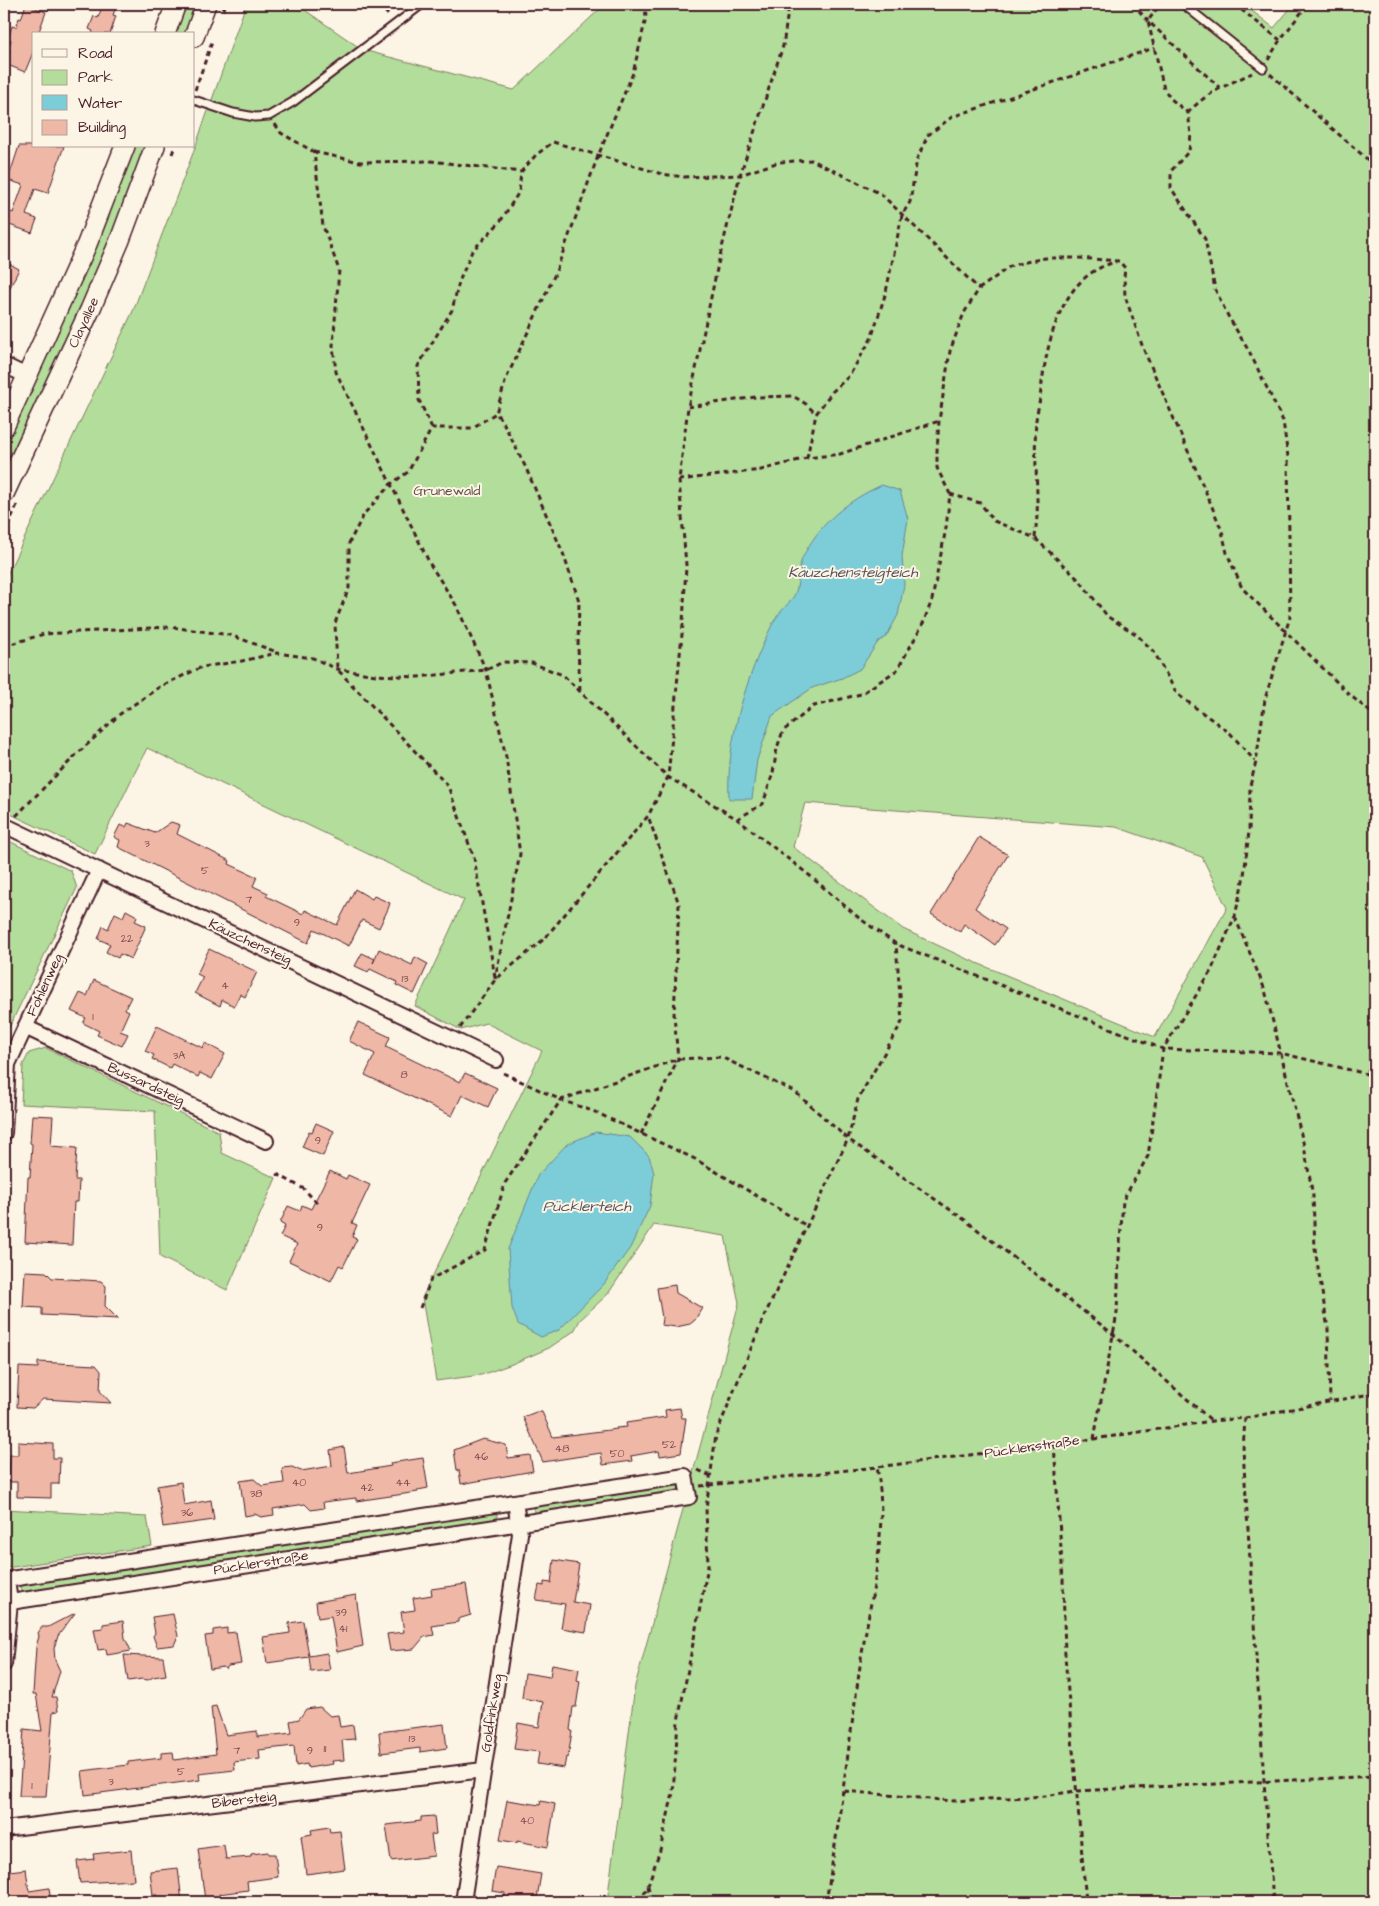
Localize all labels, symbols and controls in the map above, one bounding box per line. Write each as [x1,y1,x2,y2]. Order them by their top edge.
legend [32,32,195,148]
text: Road [78,43,113,64]
text: Park [78,67,113,88]
text: Water [78,93,122,114]
text: Building [78,117,126,139]
street label: Clayallee [64,294,104,351]
park label: Grunewald [414,481,480,501]
water label: Käuzchensteigteich [788,562,918,584]
house number: 3 [144,836,150,851]
house number: 5 [201,863,209,878]
house number: 7 [246,892,253,907]
street label: Käuzchensteig [205,914,295,970]
house number: 9 [294,915,300,930]
house number: 22 [121,931,134,946]
street label: Fohlenweg [22,950,68,1020]
house number: 13 [401,971,409,986]
house number: 4 [221,978,229,993]
house number: 1 [92,1009,94,1024]
house number: 3A [173,1048,185,1063]
street label: Bussardsteig [104,1057,188,1111]
house number: 8 [400,1067,408,1082]
house number: 9 [315,1133,321,1148]
water label: Pücklerteich [543,1196,632,1217]
house number: 9 [317,1220,323,1235]
street label: Pücklerstraße [983,1430,1081,1464]
house number: 52 [662,1437,677,1452]
house number: 48 [555,1441,569,1456]
house number: 50 [610,1446,624,1461]
house number: 46 [474,1449,488,1464]
house number: 40 [292,1475,306,1490]
house number: 44 [396,1475,411,1490]
house number: 42 [360,1480,375,1495]
house number: 38 [250,1486,262,1501]
house number: 36 [181,1505,193,1520]
street label: Pücklerstraße [212,1546,310,1580]
house number: 39 [335,1605,347,1620]
house number: 41 [339,1621,348,1636]
street label: Goldfinkweg [476,1672,508,1754]
house number: 13 [408,1731,416,1746]
house number: 11 [324,1741,327,1756]
house number: 7 [234,1743,241,1758]
house number: 9 [307,1743,313,1758]
house number: 5 [177,1764,185,1779]
house number: 3 [108,1774,114,1789]
house number: 1 [31,1778,33,1793]
street label: Bibersteig [211,1786,277,1814]
house number: 40 [520,1813,534,1828]

